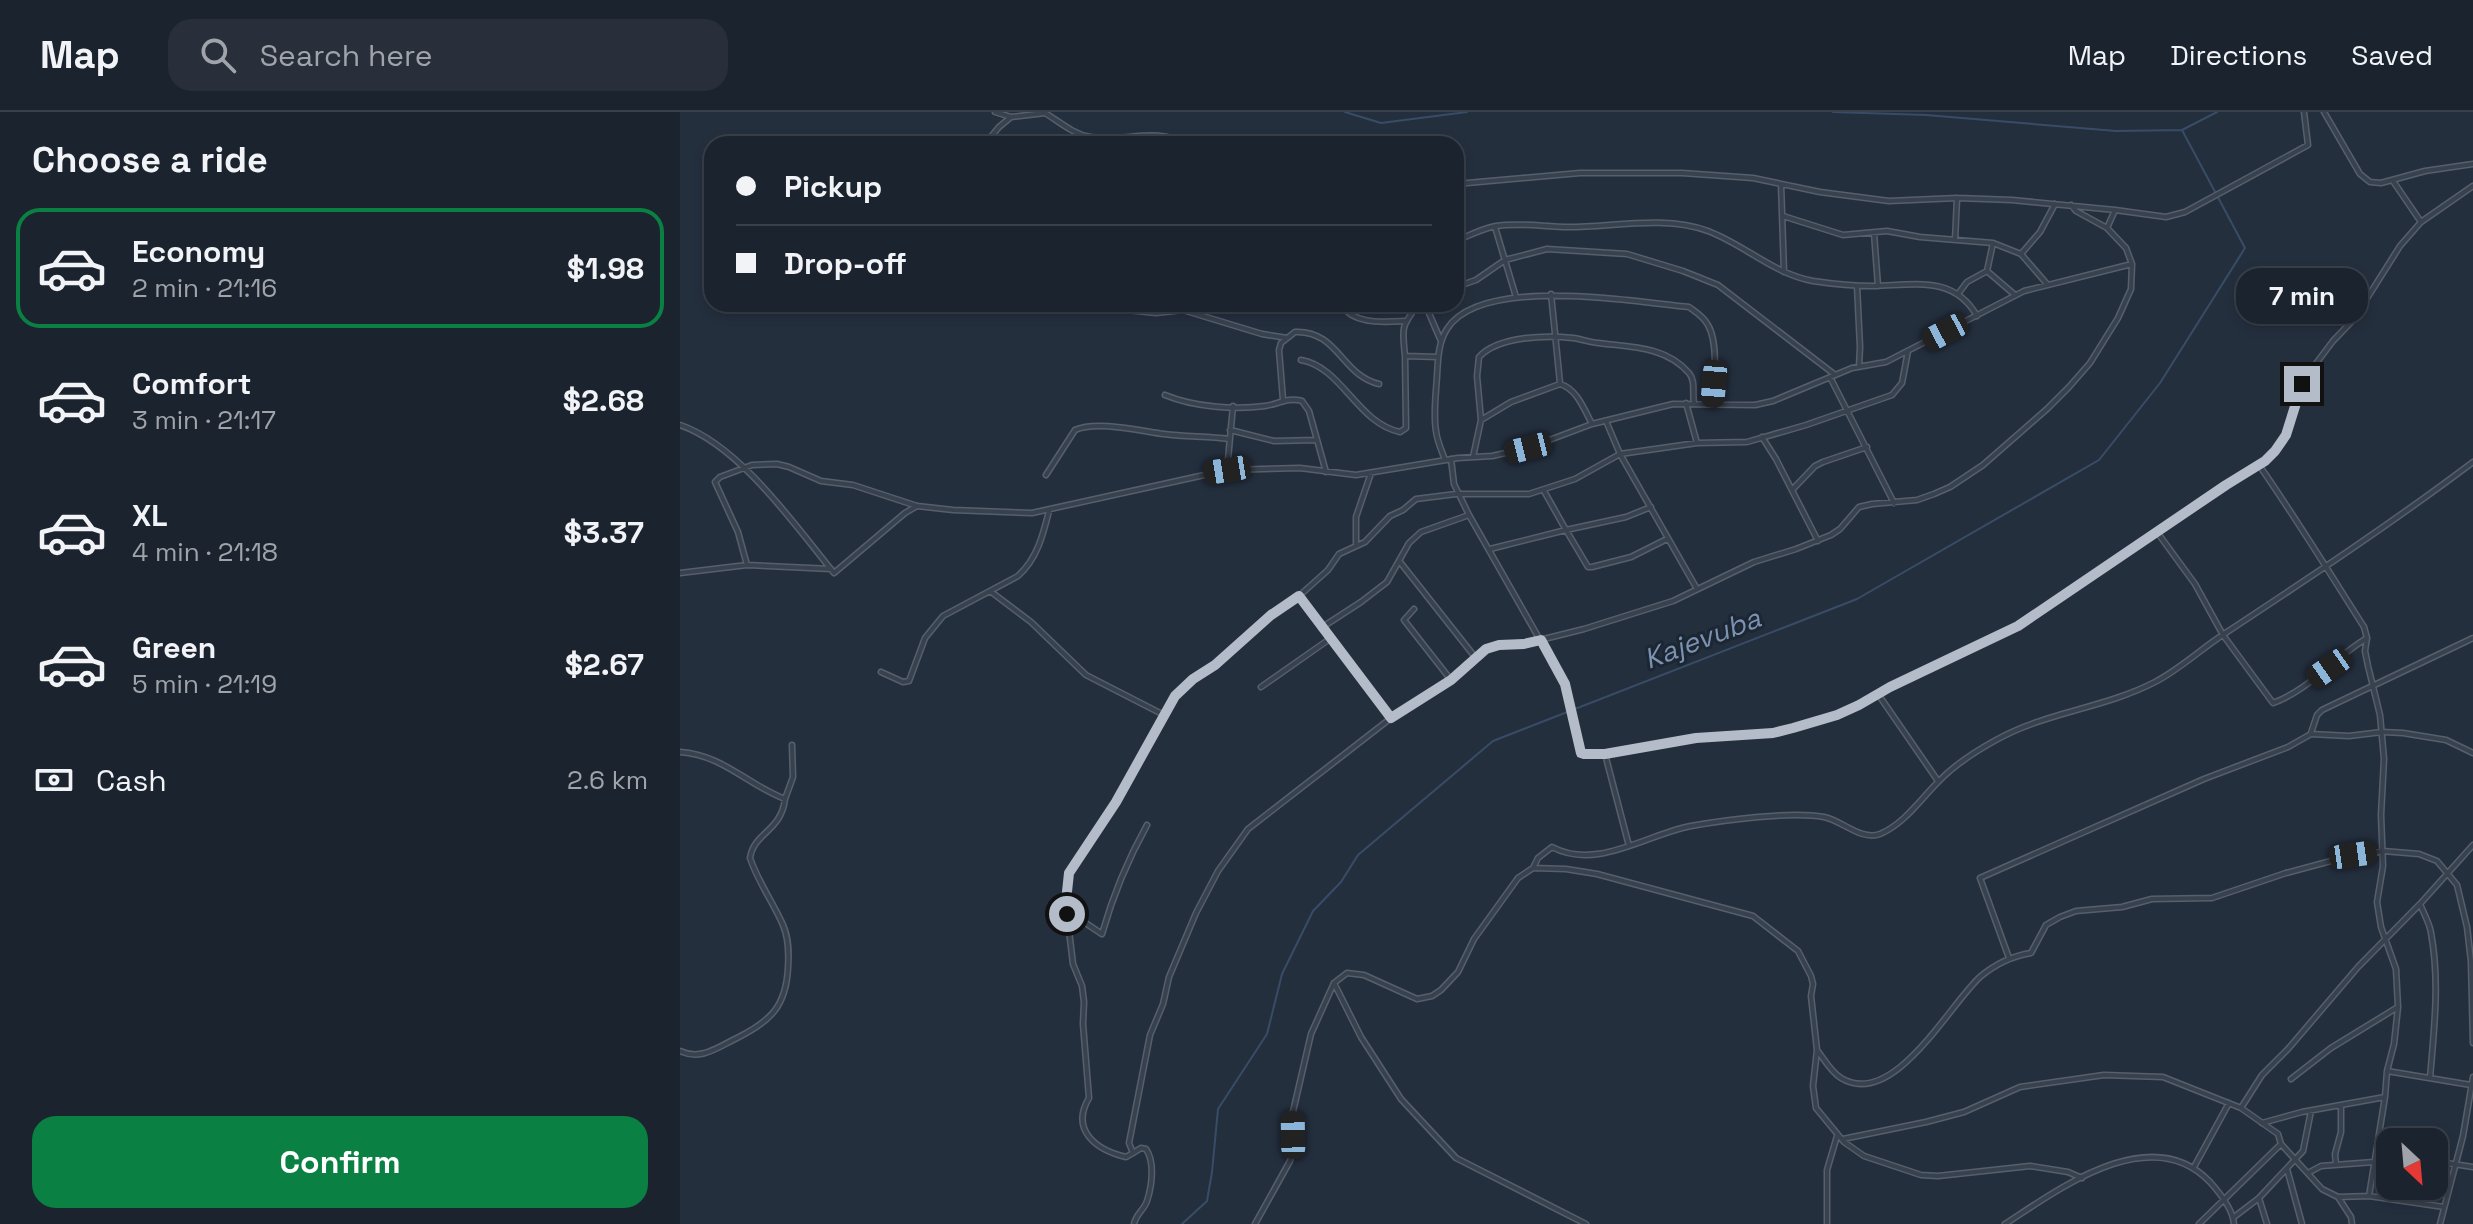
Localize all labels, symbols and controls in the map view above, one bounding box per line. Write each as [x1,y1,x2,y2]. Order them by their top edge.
search box [168,19,728,91]
text: Map [40,31,120,79]
icon: search [196,33,240,77]
text: Search here [260,36,433,75]
text: Map [2068,37,2126,73]
text: Directions [2170,37,2307,73]
text: Saved [2351,37,2433,73]
text: Choose a ride [32,137,268,183]
text: Pickup [784,167,882,206]
icon: car [36,232,108,304]
text: Economy [132,232,265,271]
text: Drop-off [784,244,907,283]
text: $1.98 [567,249,644,288]
callout: 7 min [2236,268,2368,324]
text: 2 min · 21:16 [132,271,277,305]
text: 7 min [2269,279,2335,313]
car [1918,310,1972,354]
car [1700,359,1728,409]
icon: car [36,364,108,436]
text: Comfort [132,364,251,403]
route end [2284,366,2320,402]
text: $2.68 [563,381,644,420]
text: 3 min · 21:17 [132,403,276,437]
car [1502,431,1554,465]
car [1201,454,1253,486]
icon: car [36,496,108,568]
text: XL [132,496,168,535]
text: $3.37 [564,513,644,552]
text: 4 min · 21:18 [132,535,278,569]
water label: Kajevuba [1638,599,1766,677]
icon: car [36,628,108,700]
text: Green [132,628,216,667]
car [2302,644,2356,692]
text: $2.67 [565,645,644,684]
text: 5 min · 21:19 [132,667,277,701]
icon: cash [32,758,76,802]
text: Cash [96,761,167,800]
text: 2.6 km [567,763,648,797]
car [2328,840,2378,870]
route start [1049,896,1085,932]
car [1281,1111,1305,1159]
button: Confirm [32,1116,648,1208]
north arrow [2376,1128,2448,1200]
map controls [2376,1128,2448,1200]

